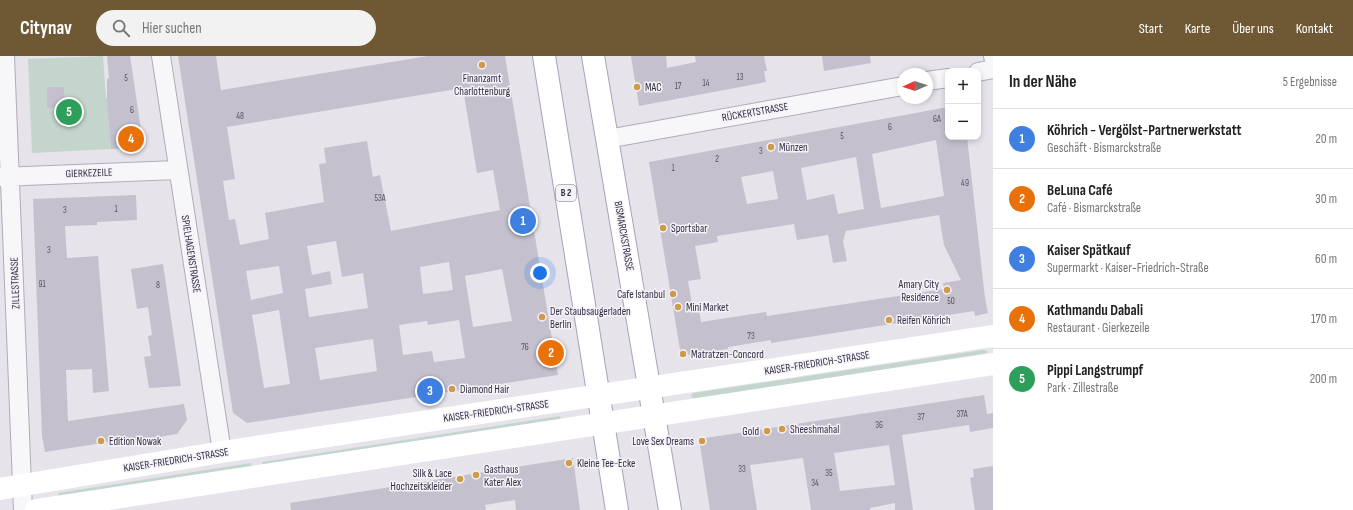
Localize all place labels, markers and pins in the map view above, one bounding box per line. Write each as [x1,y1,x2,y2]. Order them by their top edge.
marker: Finanzamt Charlottenburg [477,60,487,70]
place label: Finanzamt Charlottenburg [454,72,511,98]
place label: MAC [645,81,662,94]
marker: MAC [632,82,642,92]
pin: 5 [56,97,82,127]
pin: 4 [118,124,144,154]
place label: Münzen [779,141,808,154]
marker: Münzen [766,142,776,152]
pin: 1 [510,206,536,236]
place label: Sportsbar [671,222,707,235]
marker: Sportsbar [658,223,668,233]
place label: Amary City Residence [898,278,940,304]
marker: Amary City Residence [942,285,952,295]
place label: Cafe Istanbul [617,288,665,301]
marker: Cafe Istanbul [668,289,678,299]
place label: Mini Market [686,301,729,314]
marker: Mini Market [673,302,683,312]
place label: Der Staubsaugerladen Berlin [550,305,631,331]
marker: Der Staubsaugerladen Berlin [537,312,547,322]
place label: Reifen Köhrich [897,314,951,327]
marker: Reifen Köhrich [884,315,894,325]
pin: 2 [538,338,564,368]
place label: Matratzen-Concord [691,348,764,361]
marker: Matratzen-Concord [678,349,688,359]
pin: 3 [417,376,443,406]
place label: Diamond Hair [460,383,509,396]
marker: Diamond Hair [447,384,457,394]
place label: Sheeshmahal [790,423,839,436]
marker: Sheeshmahal [777,424,787,434]
place label: Gold [742,425,759,438]
marker: Gold [762,426,772,436]
place label: Edition Nowak [109,435,162,448]
place label: Love Sex Dreams [632,435,694,448]
marker: Edition Nowak [96,436,106,446]
marker: Love Sex Dreams [697,436,707,446]
place label: Kleine Tee-Ecke [577,457,635,470]
marker: Kleine Tee-Ecke [564,458,574,468]
place label: Gasthaus Kater Alex [484,463,521,489]
place label: Silk & Lace Hochzeitskleider [390,467,452,493]
marker: Gasthaus Kater Alex [471,470,481,480]
marker: Silk & Lace Hochzeitskleider [455,474,465,484]

